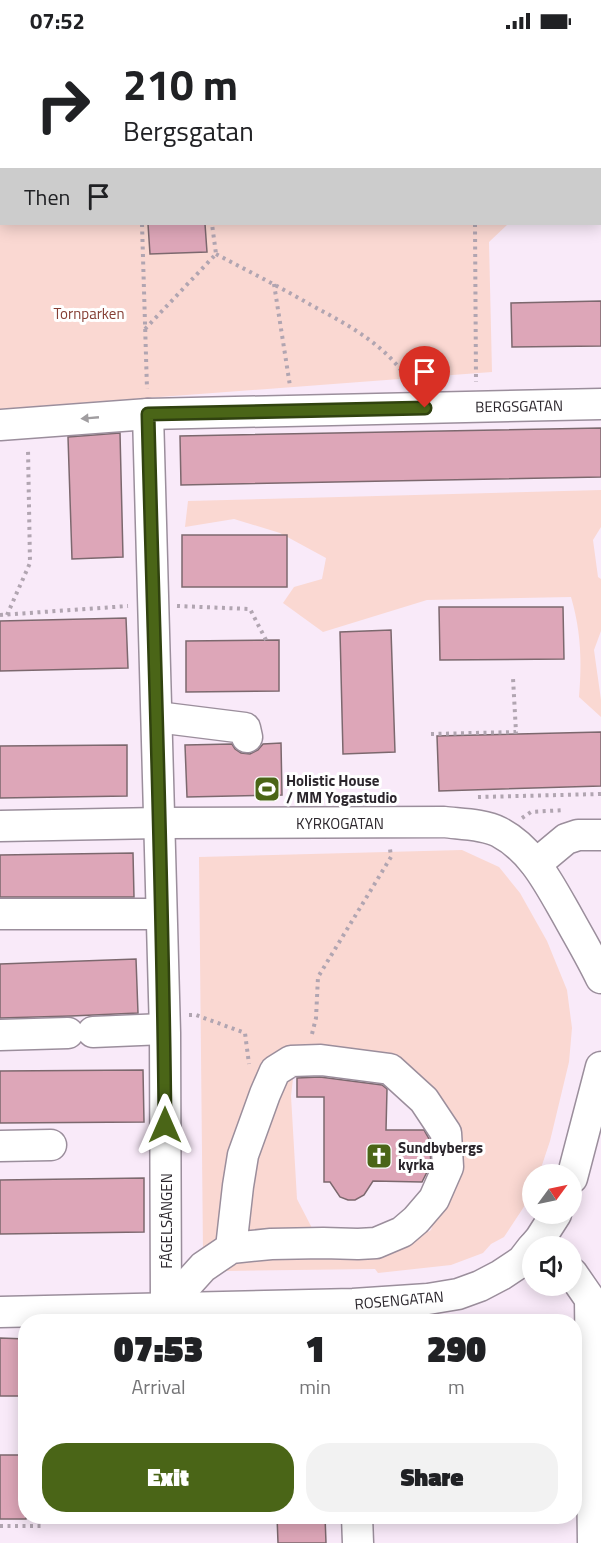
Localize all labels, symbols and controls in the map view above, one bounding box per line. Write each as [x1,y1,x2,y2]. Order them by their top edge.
text: 07:52 [30,4,85,38]
text: 210 m [123,52,238,116]
icon: right [24,66,102,144]
text: Bergsgatan [123,110,254,151]
text: Then [24,180,70,214]
icon: arrive [82,180,115,213]
park label: Tornparken [54,302,124,325]
pin [399,346,450,408]
icon: arrive [408,355,441,388]
street label: BERGSGATAN [475,394,563,418]
one-way arrow [80,413,99,423]
place label: Holistic House / MM Yogastudio [286,769,397,809]
sports icon: Holistic House / MM Yogastudio [252,774,282,804]
street label: KYRKOGATAN [296,812,384,835]
position arrow [133,1093,197,1157]
place label: Sundbybergs kyrka [398,1136,483,1176]
church icon: Sundbybergs kyrka [364,1141,394,1171]
north arrow [522,1164,582,1224]
map controls [522,1164,582,1296]
street label: FÅGELSÅNGEN [155,1173,178,1269]
button: sound [522,1236,582,1296]
street label: ROSENGATAN [353,1285,445,1315]
text: 07:53 [114,1321,203,1376]
text: 1 [305,1321,325,1376]
text: 290 [427,1321,486,1376]
text: Arrival [131,1371,186,1402]
text: min [299,1371,331,1402]
text: m [448,1371,465,1402]
button: Exit [42,1443,294,1512]
button: Share [306,1443,558,1512]

